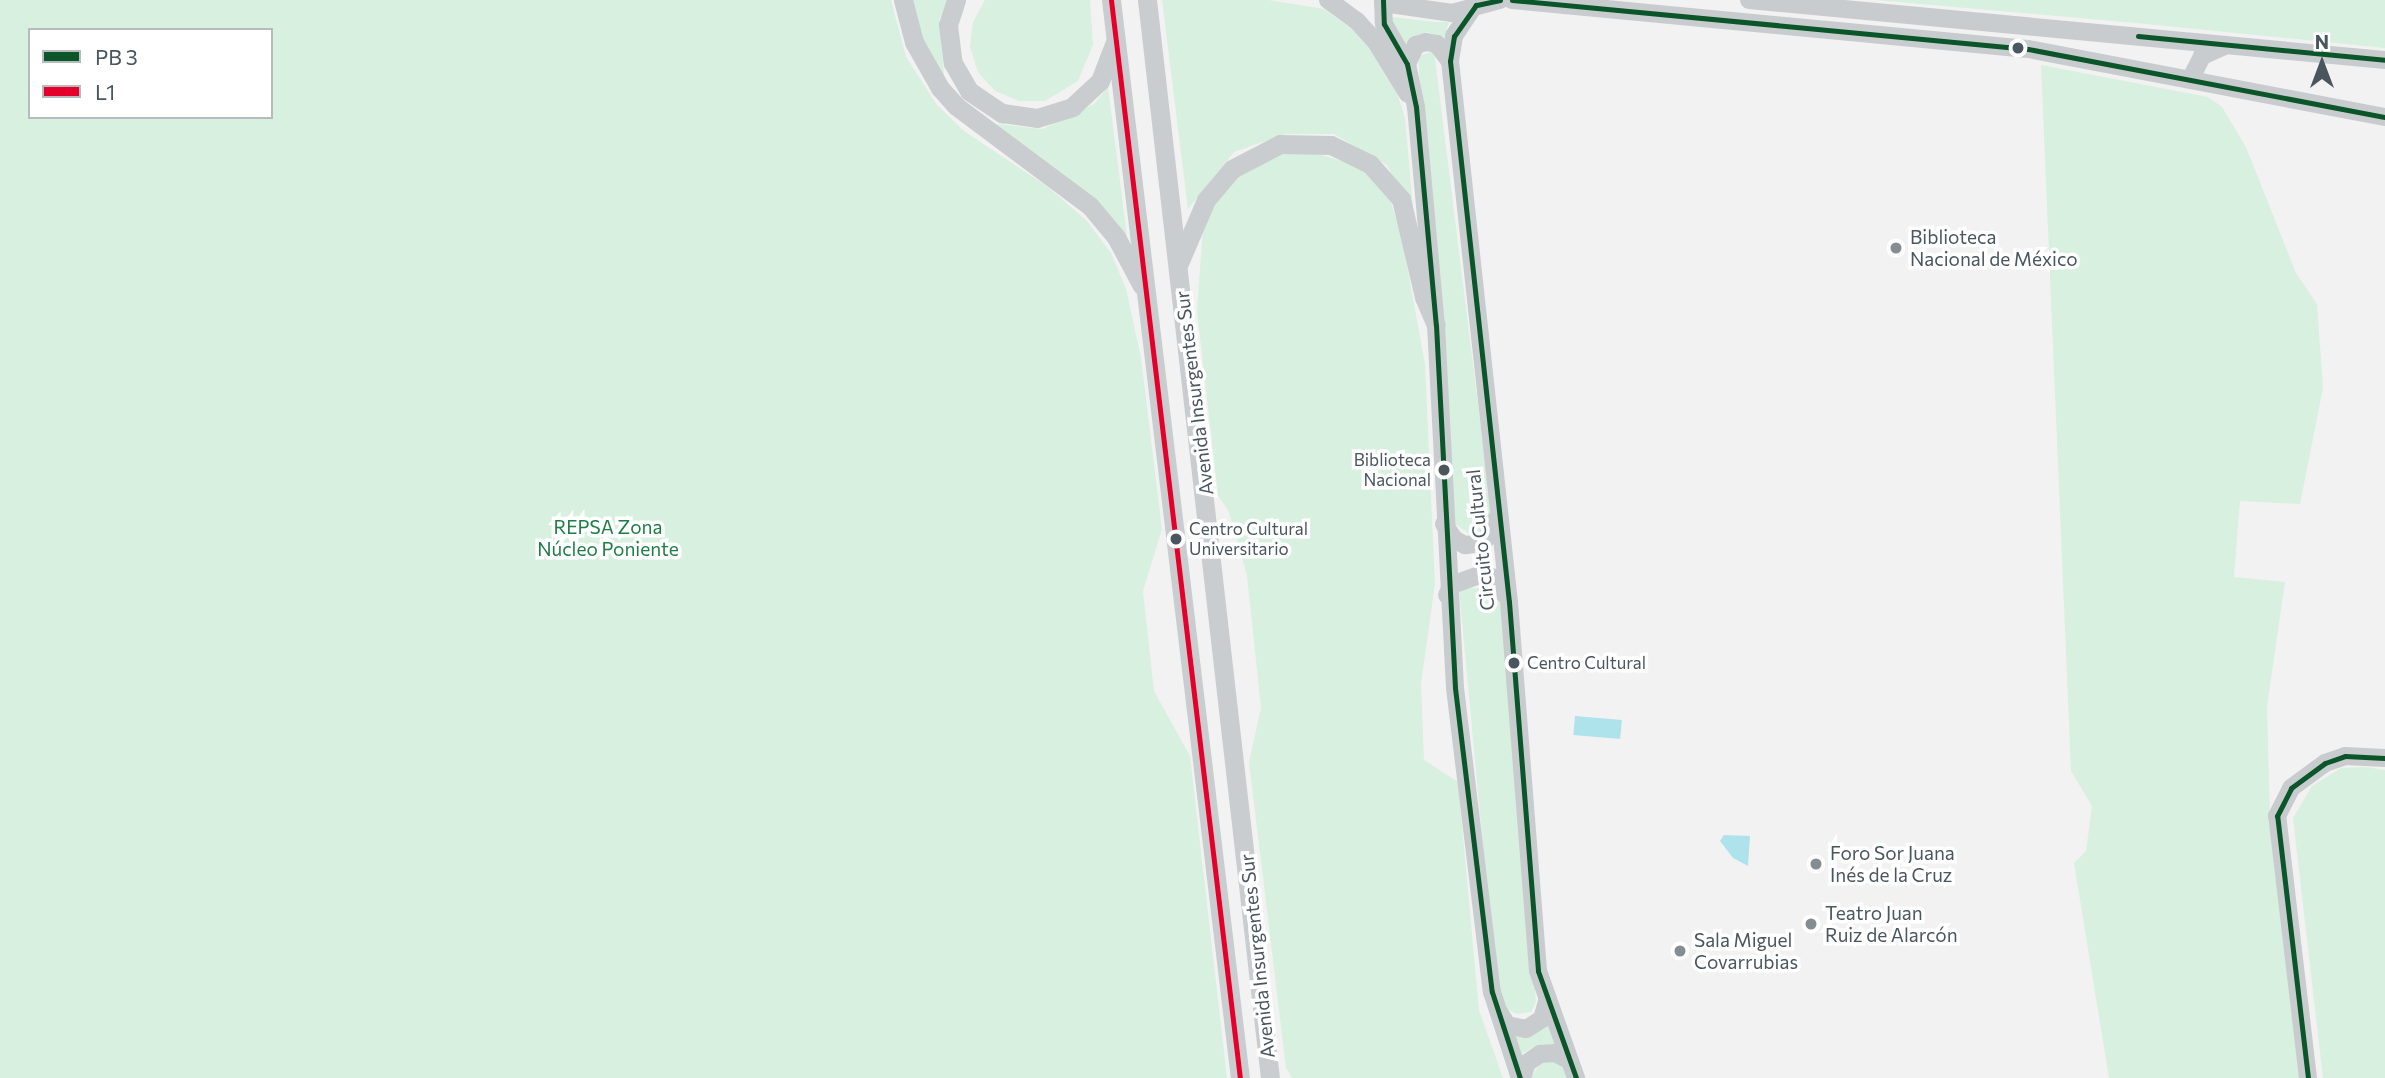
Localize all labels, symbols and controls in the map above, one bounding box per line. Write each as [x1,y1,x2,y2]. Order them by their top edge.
legend [28,28,273,119]
north arrow [2287,28,2357,98]
text: N [2315,30,2329,53]
unlabelled marker [2011,41,2025,55]
text: PB 3 [95,44,138,69]
text: L1 [95,79,115,104]
place label: Biblioteca Nacional de México [1910,226,2078,270]
marker: Biblioteca Nacional de México [1888,240,1904,256]
street label: Avenida Insurgentes Sur [1170,290,1218,496]
place label: Biblioteca Nacional [1354,450,1431,490]
marker: Biblioteca Nacional [1437,463,1451,477]
street label: Circuito Cultural [1461,468,1499,612]
park label: REPSA Zona Núcleo Poniente [537,516,679,560]
place label: Centro Cultural Universitario [1189,519,1308,559]
marker: Centro Cultural Universitario [1169,532,1183,546]
place label: Centro Cultural [1527,653,1646,673]
marker: Centro Cultural [1507,656,1521,670]
place label: Foro Sor Juana Inés de la Cruz [1830,842,1955,886]
street label: Avenida Insurgentes Sur [1235,853,1279,1059]
marker: Foro Sor Juana Inés de la Cruz [1808,856,1824,872]
place label: Teatro Juan Ruiz de Alarcón [1825,902,1958,946]
marker: Teatro Juan Ruiz de Alarcón [1803,916,1819,932]
place label: Sala Miguel Covarrubias [1694,929,1798,973]
marker: Sala Miguel Covarrubias [1672,943,1688,959]

